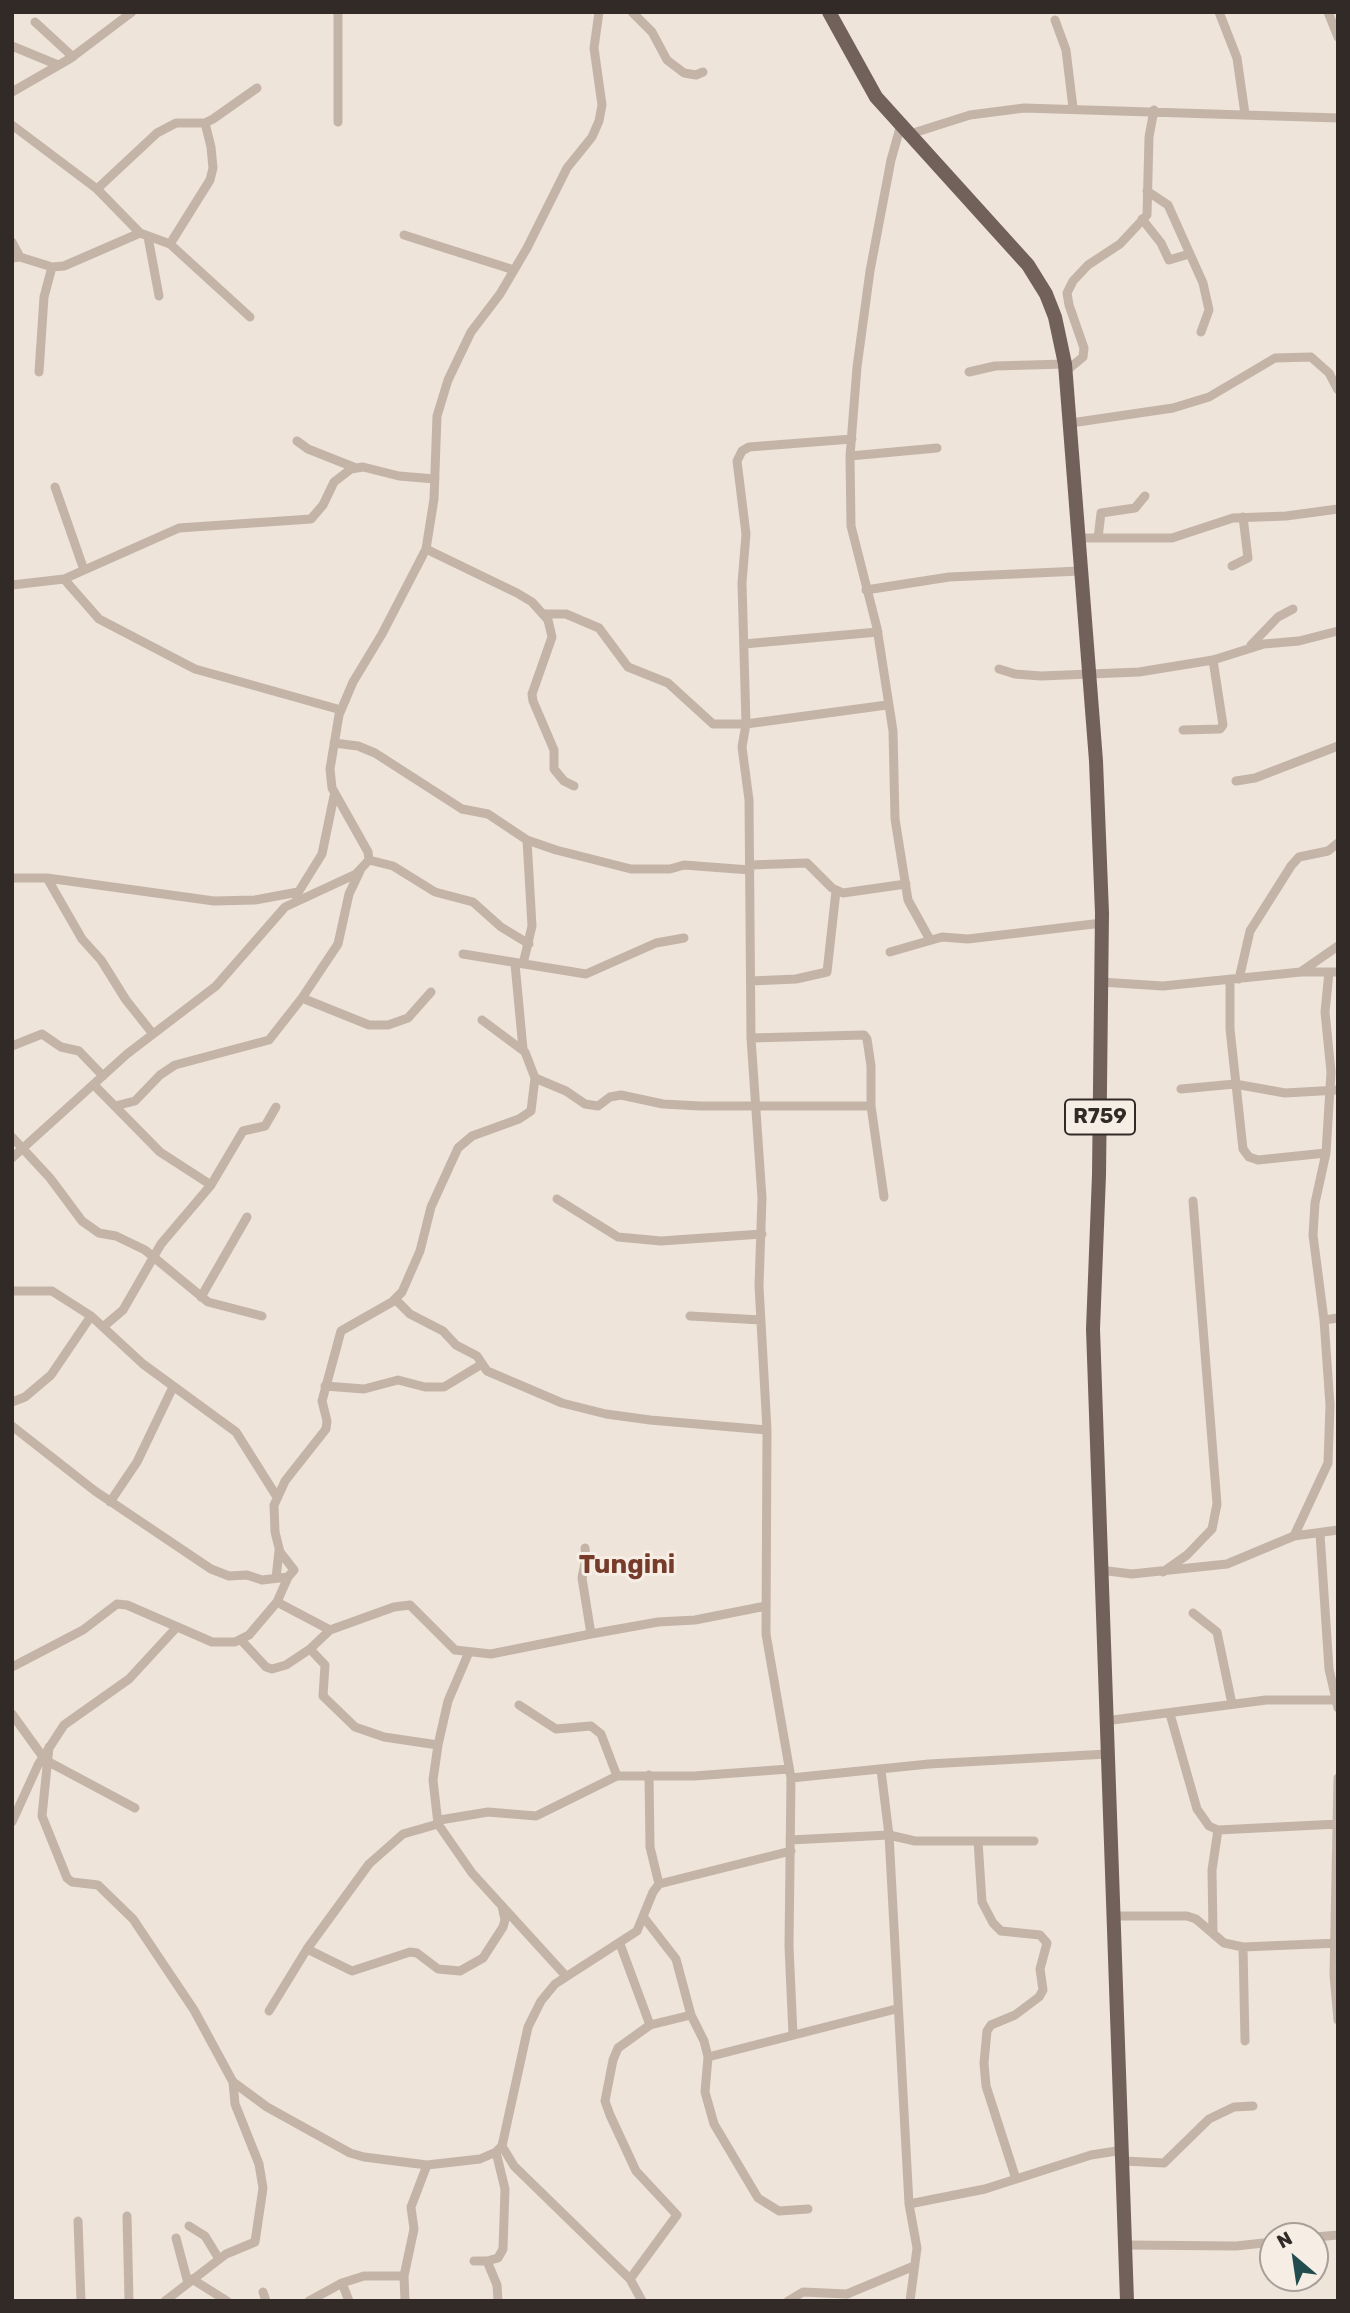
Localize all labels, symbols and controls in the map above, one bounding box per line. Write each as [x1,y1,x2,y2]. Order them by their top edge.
road number: R759 [1065,1100,1135,1134]
district label: Tungini [579,1549,675,1581]
north arrow [1259,2222,1329,2292]
text: N [1273,2227,1296,2253]

